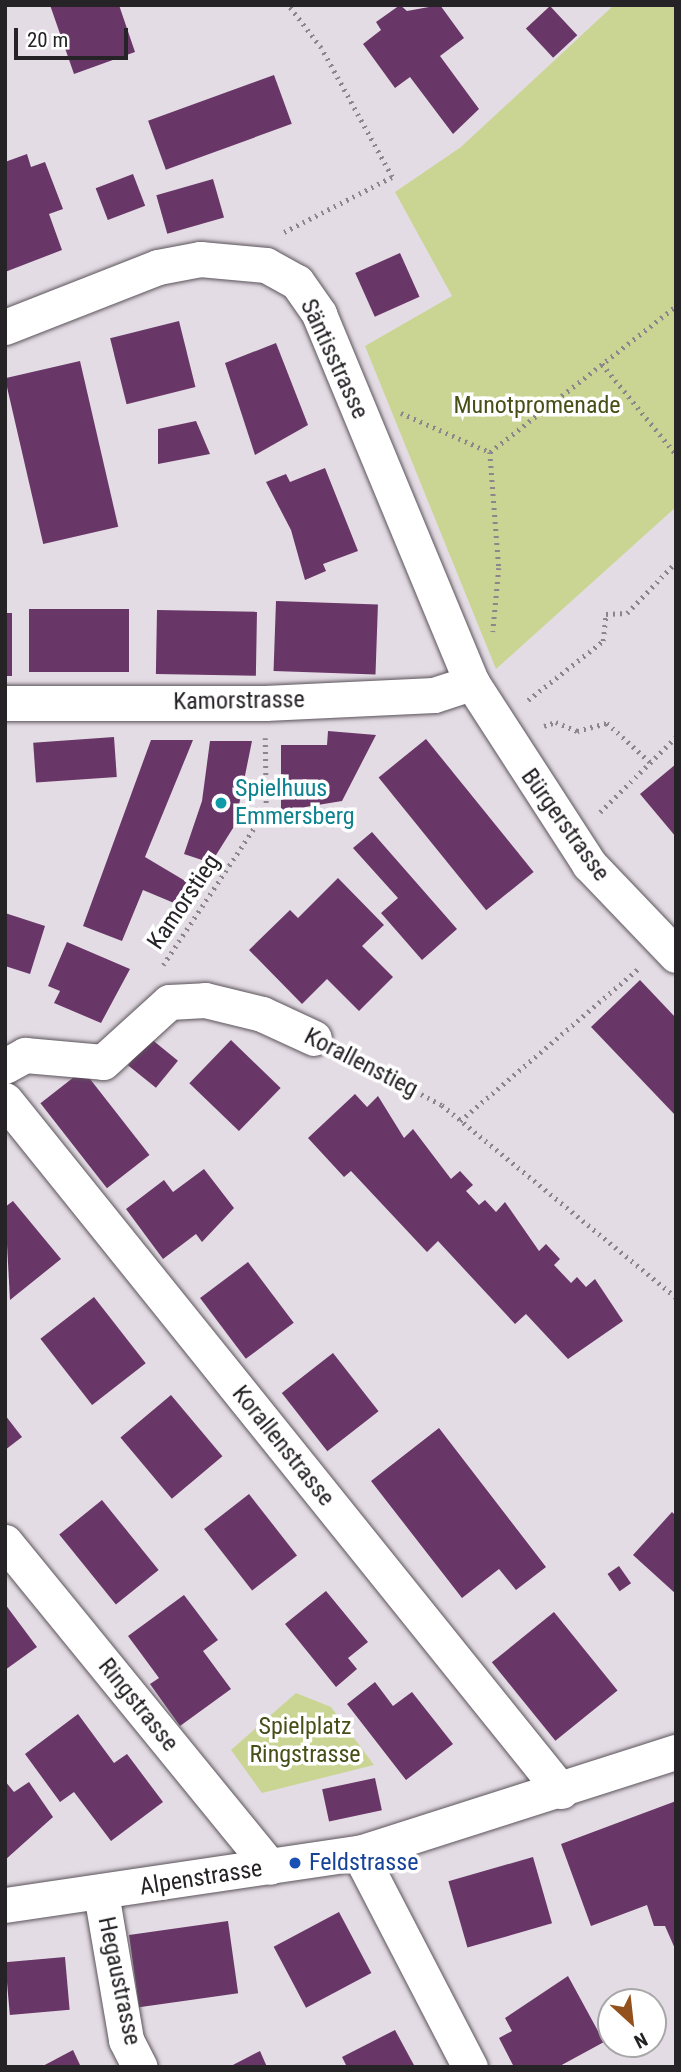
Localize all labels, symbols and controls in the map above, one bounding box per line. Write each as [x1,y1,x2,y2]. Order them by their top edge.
scale bar [18,14,131,58]
text: 20 m [27,28,68,52]
street label: Säntisstrasse [294,295,374,423]
park label: Munotpromenade [453,392,621,420]
street label: Kamorstrasse [173,685,305,717]
street label: Bürgerstrasse [515,763,615,887]
place label: Spielhuus Emmersberg [235,775,355,831]
marker: Spielhuus Emmersberg [213,795,229,811]
street label: Kamorstieg [142,849,226,955]
street label: Korallenstieg [299,1022,423,1104]
street label: Korallenstrasse [226,1380,340,1512]
street label: Ringstrasse [92,1653,184,1757]
park label: Spielplatz Ringstrasse [249,1713,361,1769]
place label: Feldstrasse [309,1849,418,1877]
street label: Alpenstrasse [138,1854,264,1902]
marker: Feldstrasse [287,1855,303,1871]
street label: Hegaustrasse [91,1914,147,2048]
north arrow [597,1988,667,2058]
text: N [630,2027,651,2053]

